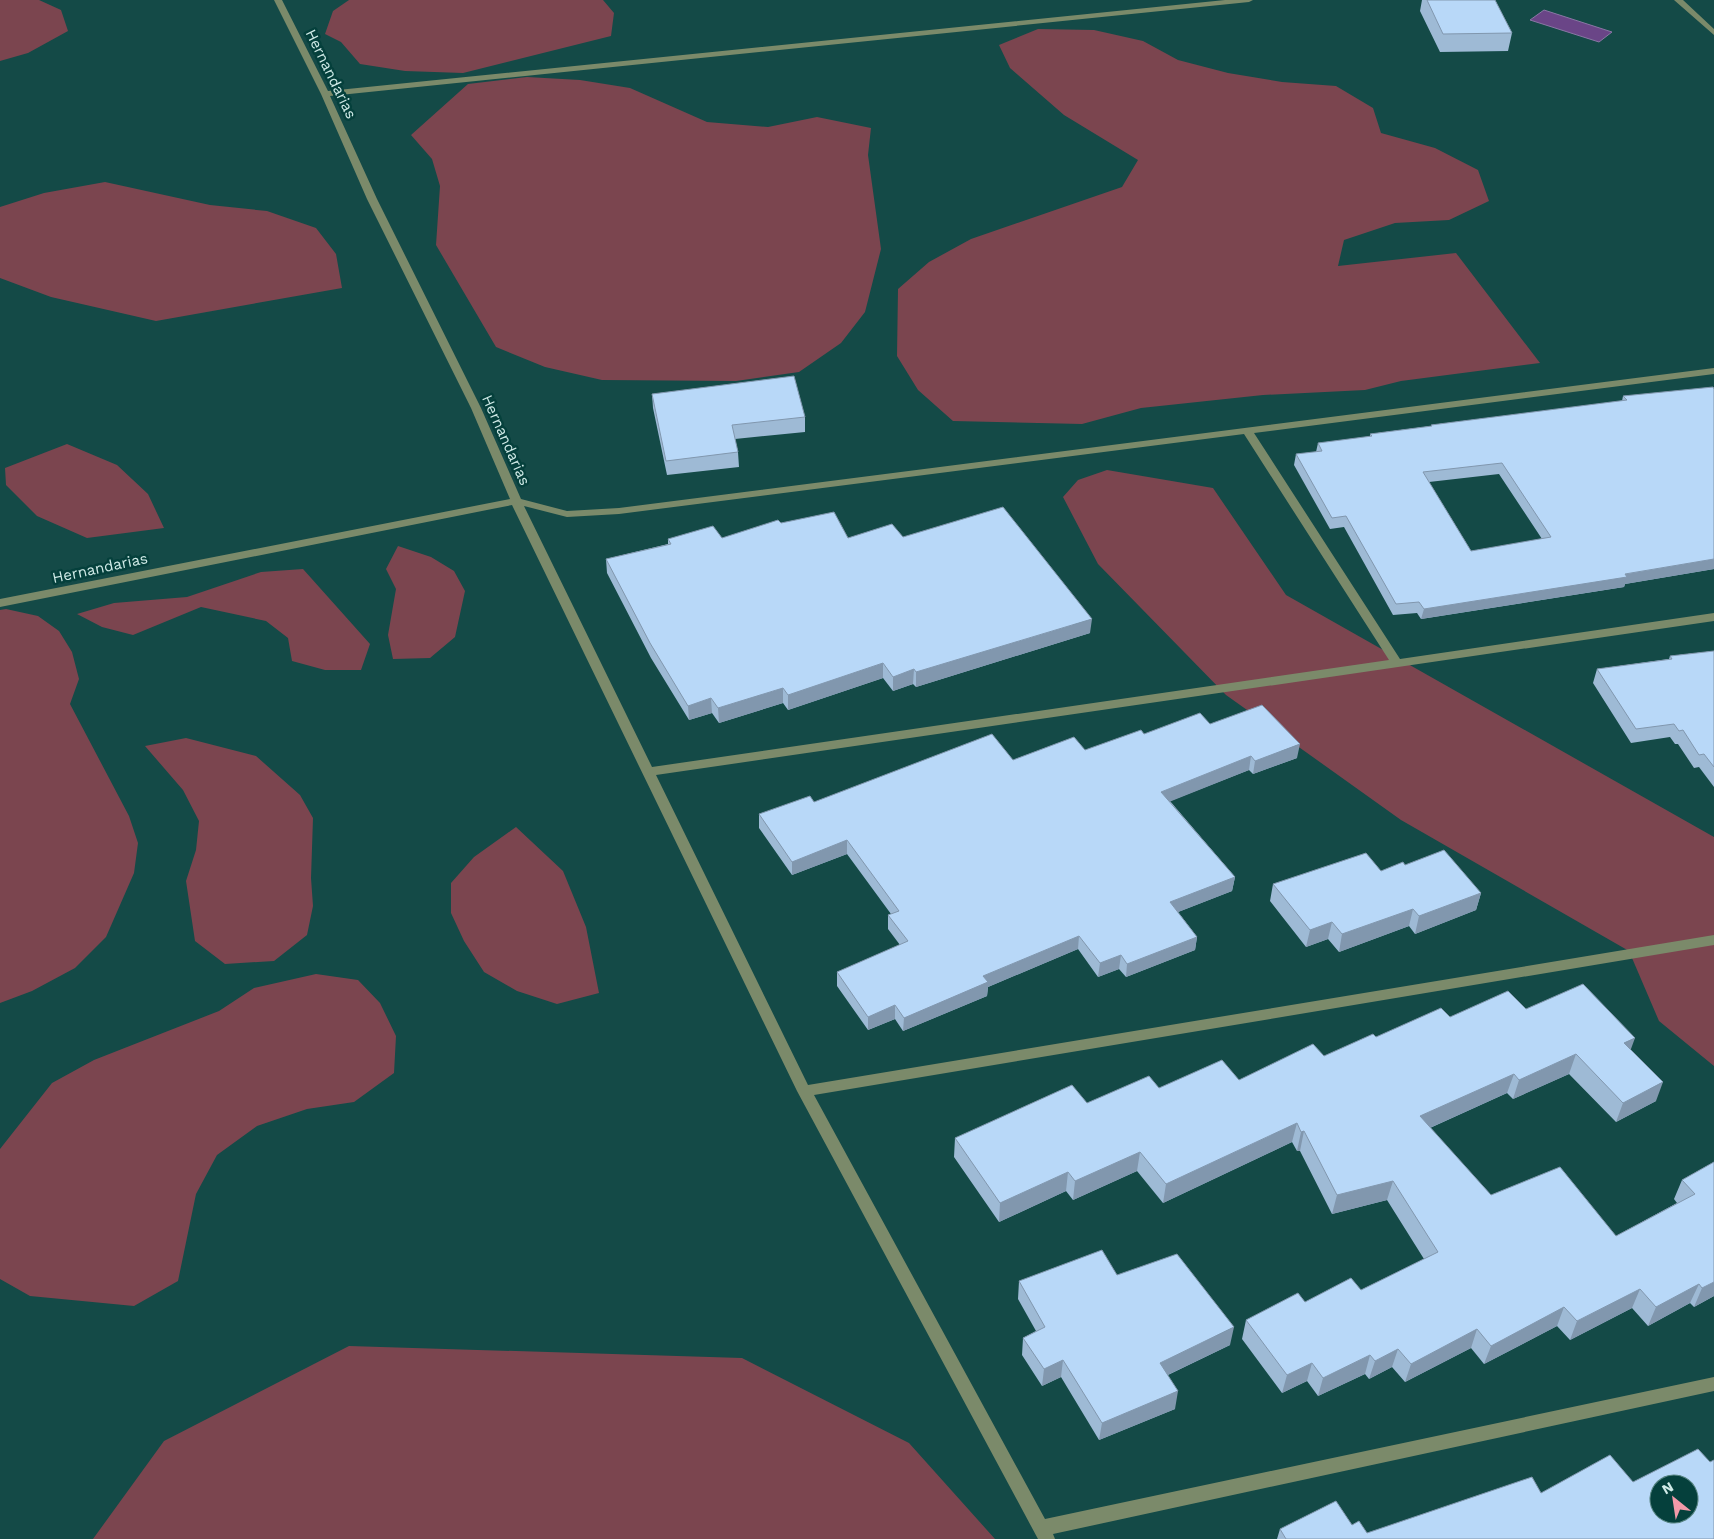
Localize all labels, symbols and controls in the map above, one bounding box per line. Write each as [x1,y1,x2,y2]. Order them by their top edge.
street label: Hernandarias [302,26,360,122]
street label: Hernandarias [478,392,534,488]
street label: Hernandarias [51,549,149,587]
north arrow [1649,1474,1699,1524]
text: N [1659,1478,1676,1497]

